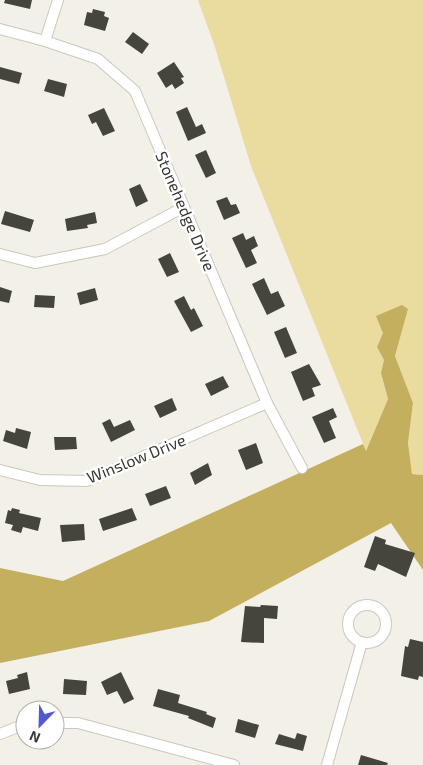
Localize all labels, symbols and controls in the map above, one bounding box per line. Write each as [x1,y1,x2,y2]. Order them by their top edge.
street label: Stonehedge Drive [152,148,220,274]
street label: Winslow Drive [84,430,188,486]
north arrow [15,700,65,750]
text: N [27,728,43,747]

